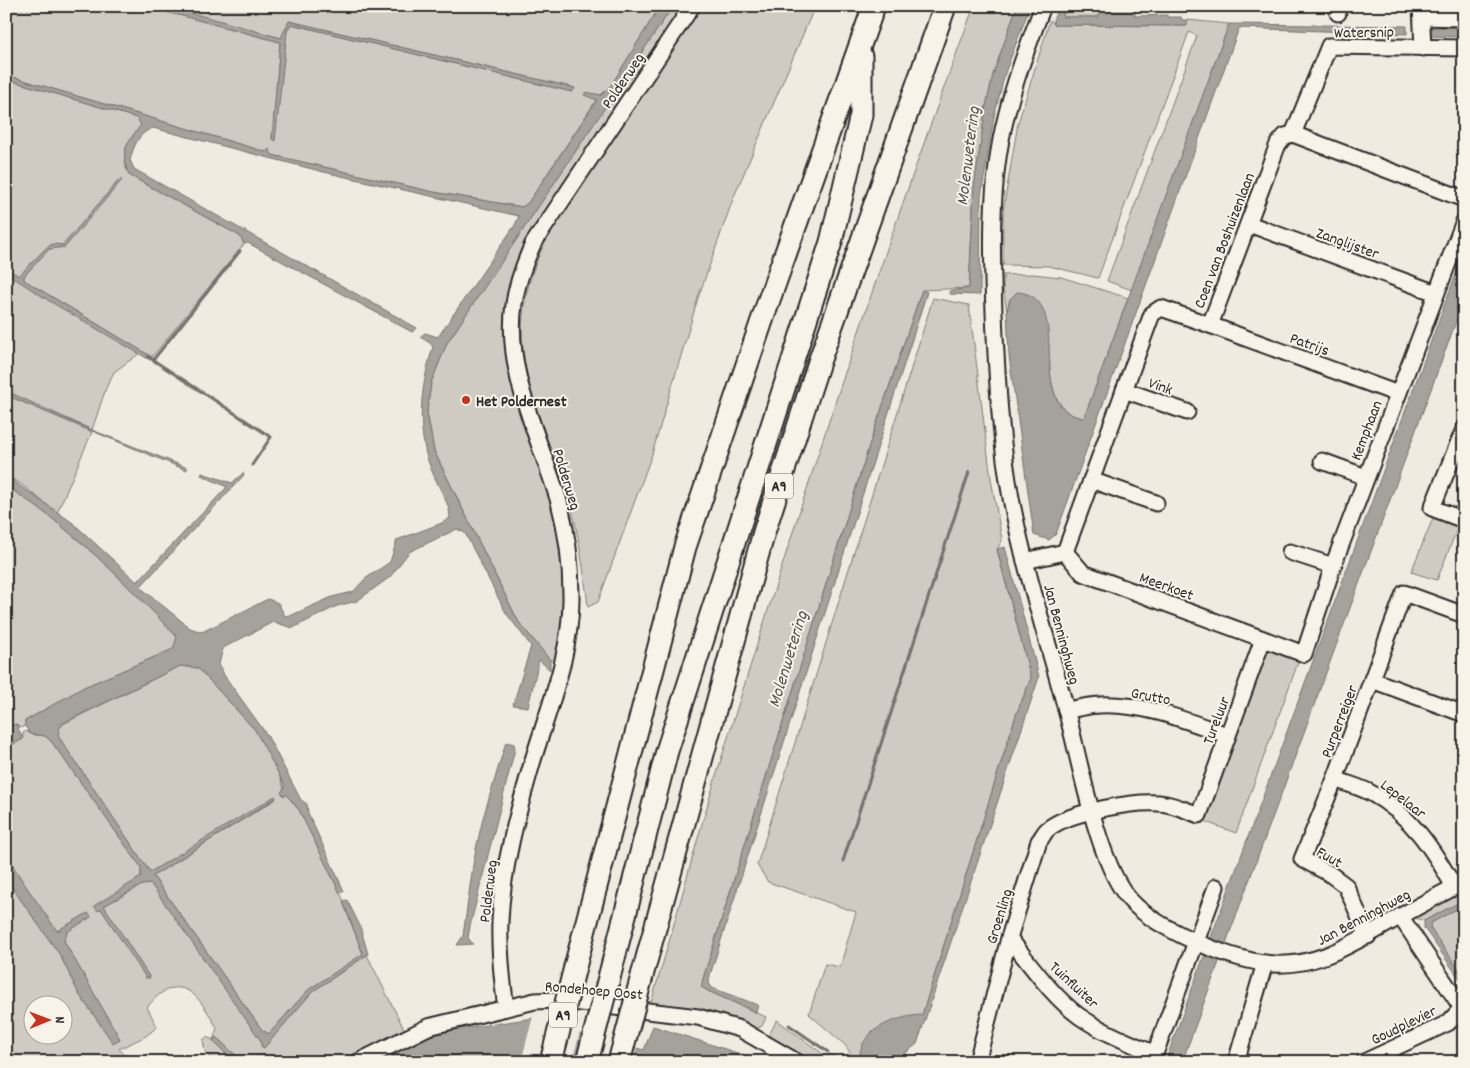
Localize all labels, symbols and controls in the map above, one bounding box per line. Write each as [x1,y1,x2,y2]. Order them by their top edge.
street label: Watersnip [1334,21,1394,46]
street label: Polderweg [597,49,651,114]
water label: Molenwetering [951,104,988,207]
street label: Coen van Boshuizenlaan [1189,170,1262,312]
street label: Zanglijster [1312,222,1382,266]
street label: Patrijs [1286,328,1332,363]
street label: Vink [1145,372,1176,402]
place label: Het Poldernest [476,391,567,414]
marker: Het Poldernest [460,394,472,406]
street label: Kemphaan [1345,398,1389,464]
street label: Polderweg [545,446,586,513]
road number: A9 [765,474,793,498]
street label: Meerkoet [1136,567,1196,608]
street label: Jan Benninghweg [1036,582,1085,687]
water label: Molenwetering [763,608,816,711]
street label: Grutto [1129,682,1172,713]
street label: Purperreiger [1316,682,1365,762]
street label: Tureluur [1198,693,1237,748]
street label: Lepelaar [1375,775,1430,825]
street label: Fuut [1311,841,1346,875]
street label: Polderweg [474,859,505,924]
street label: Jan Benninghweg [1313,884,1415,952]
street label: Groenling [981,886,1020,947]
street label: Tuinfluiter [1043,957,1103,1015]
street label: Rondehoep Oost [544,976,644,1007]
north arrow [22,996,72,1046]
street label: Goudplevier [1367,1000,1441,1052]
road number: A9 [549,1002,577,1028]
text: N [49,1016,69,1024]

